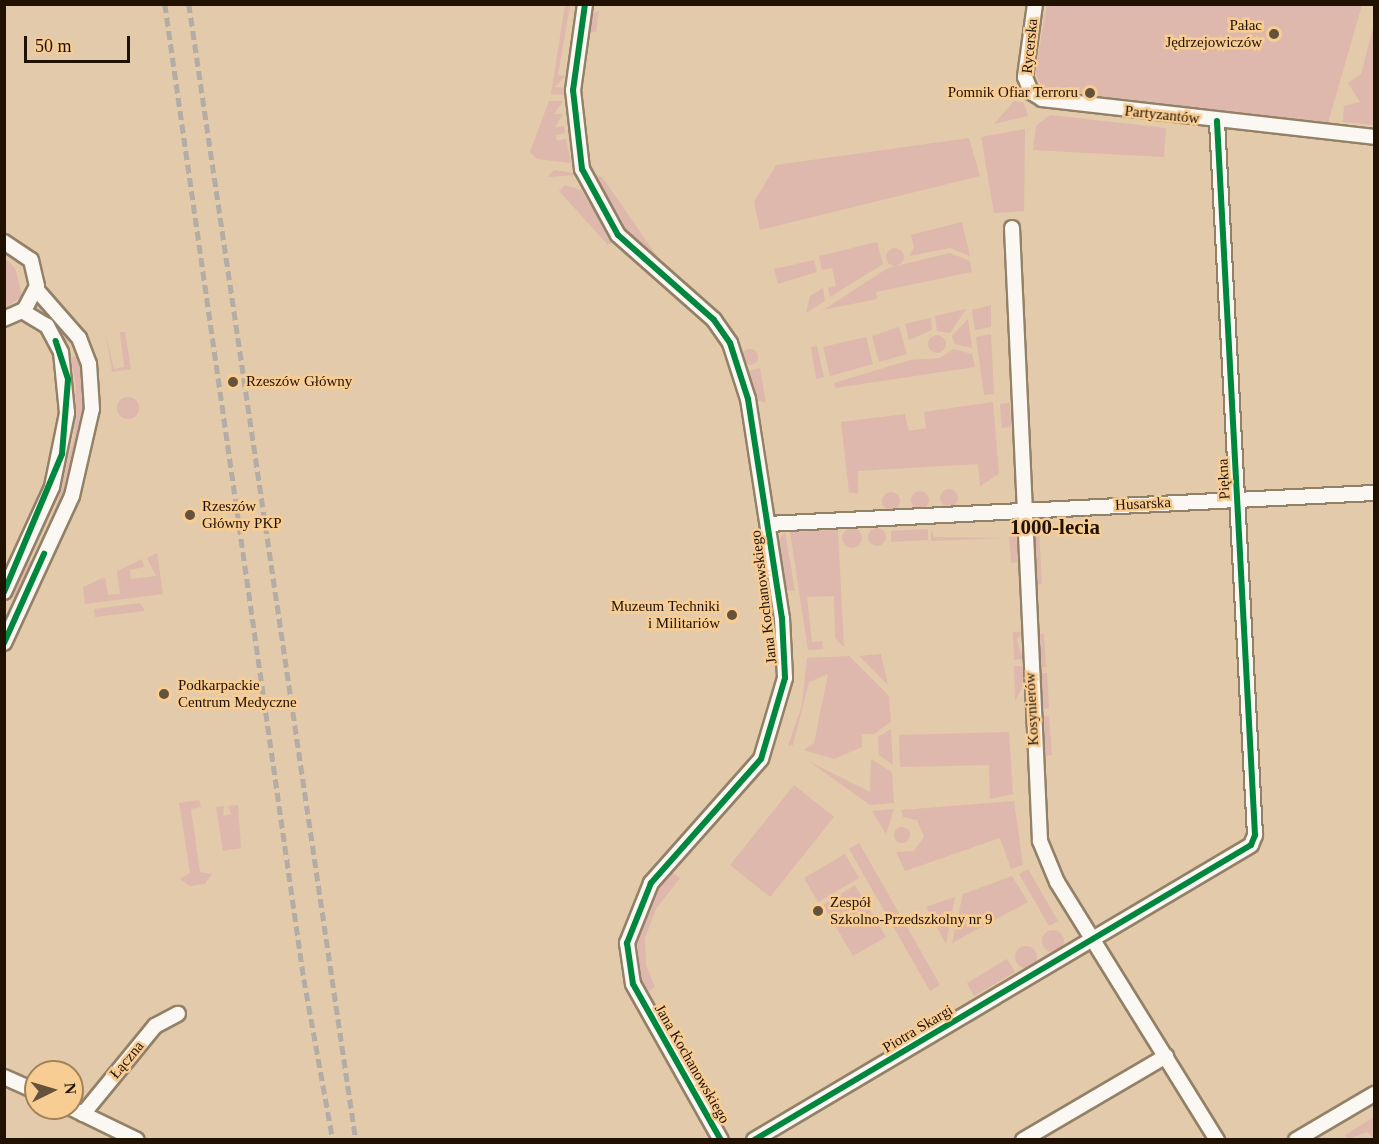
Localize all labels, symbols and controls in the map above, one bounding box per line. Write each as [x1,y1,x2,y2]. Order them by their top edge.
place label: Pałac Jędrzejowiczów [1165,16,1262,51]
street label: Rycerska [1018,18,1042,74]
scale bar [27,24,134,62]
marker: Pałac Jędrzejowiczów [1267,27,1281,41]
text: 50 m [35,36,72,56]
place label: Pomnik Ofiar Terroru [947,84,1078,102]
marker: Pomnik Ofiar Terroru [1083,86,1097,100]
street label: Partyzantów [1124,102,1200,128]
marker: Rzeszów Główny [224,373,242,391]
place label: Rzeszów Główny [246,373,352,391]
street label: Piękna [1214,458,1234,500]
street label: Husarska [1115,494,1171,514]
place label: Rzeszów Główny PKP [202,497,282,532]
marker: Rzeszów Główny PKP [183,508,197,522]
district label: 1000-lecia [1010,514,1100,540]
street label: Jana Kochanowskiego [747,529,781,665]
place label: Muzeum Techniki i Militariów [611,597,720,632]
marker: Muzeum Techniki i Militariów [725,608,739,622]
street label: Kosynierów [1021,672,1043,746]
place label: Podkarpackie Centrum Medyczne [178,676,297,711]
marker: Podkarpackie Centrum Medyczne [155,685,173,703]
place label: Zespół Szkolno-Przedszkolny nr 9 [830,893,992,928]
marker: Zespół Szkolno-Przedszkolny nr 9 [811,904,825,918]
street label: Jana Kochanowskiego [651,1001,733,1127]
street label: Piotra Skargi [880,1001,956,1057]
street label: Łączna [106,1038,148,1082]
north arrow [24,1060,84,1120]
text: N [61,1082,79,1095]

